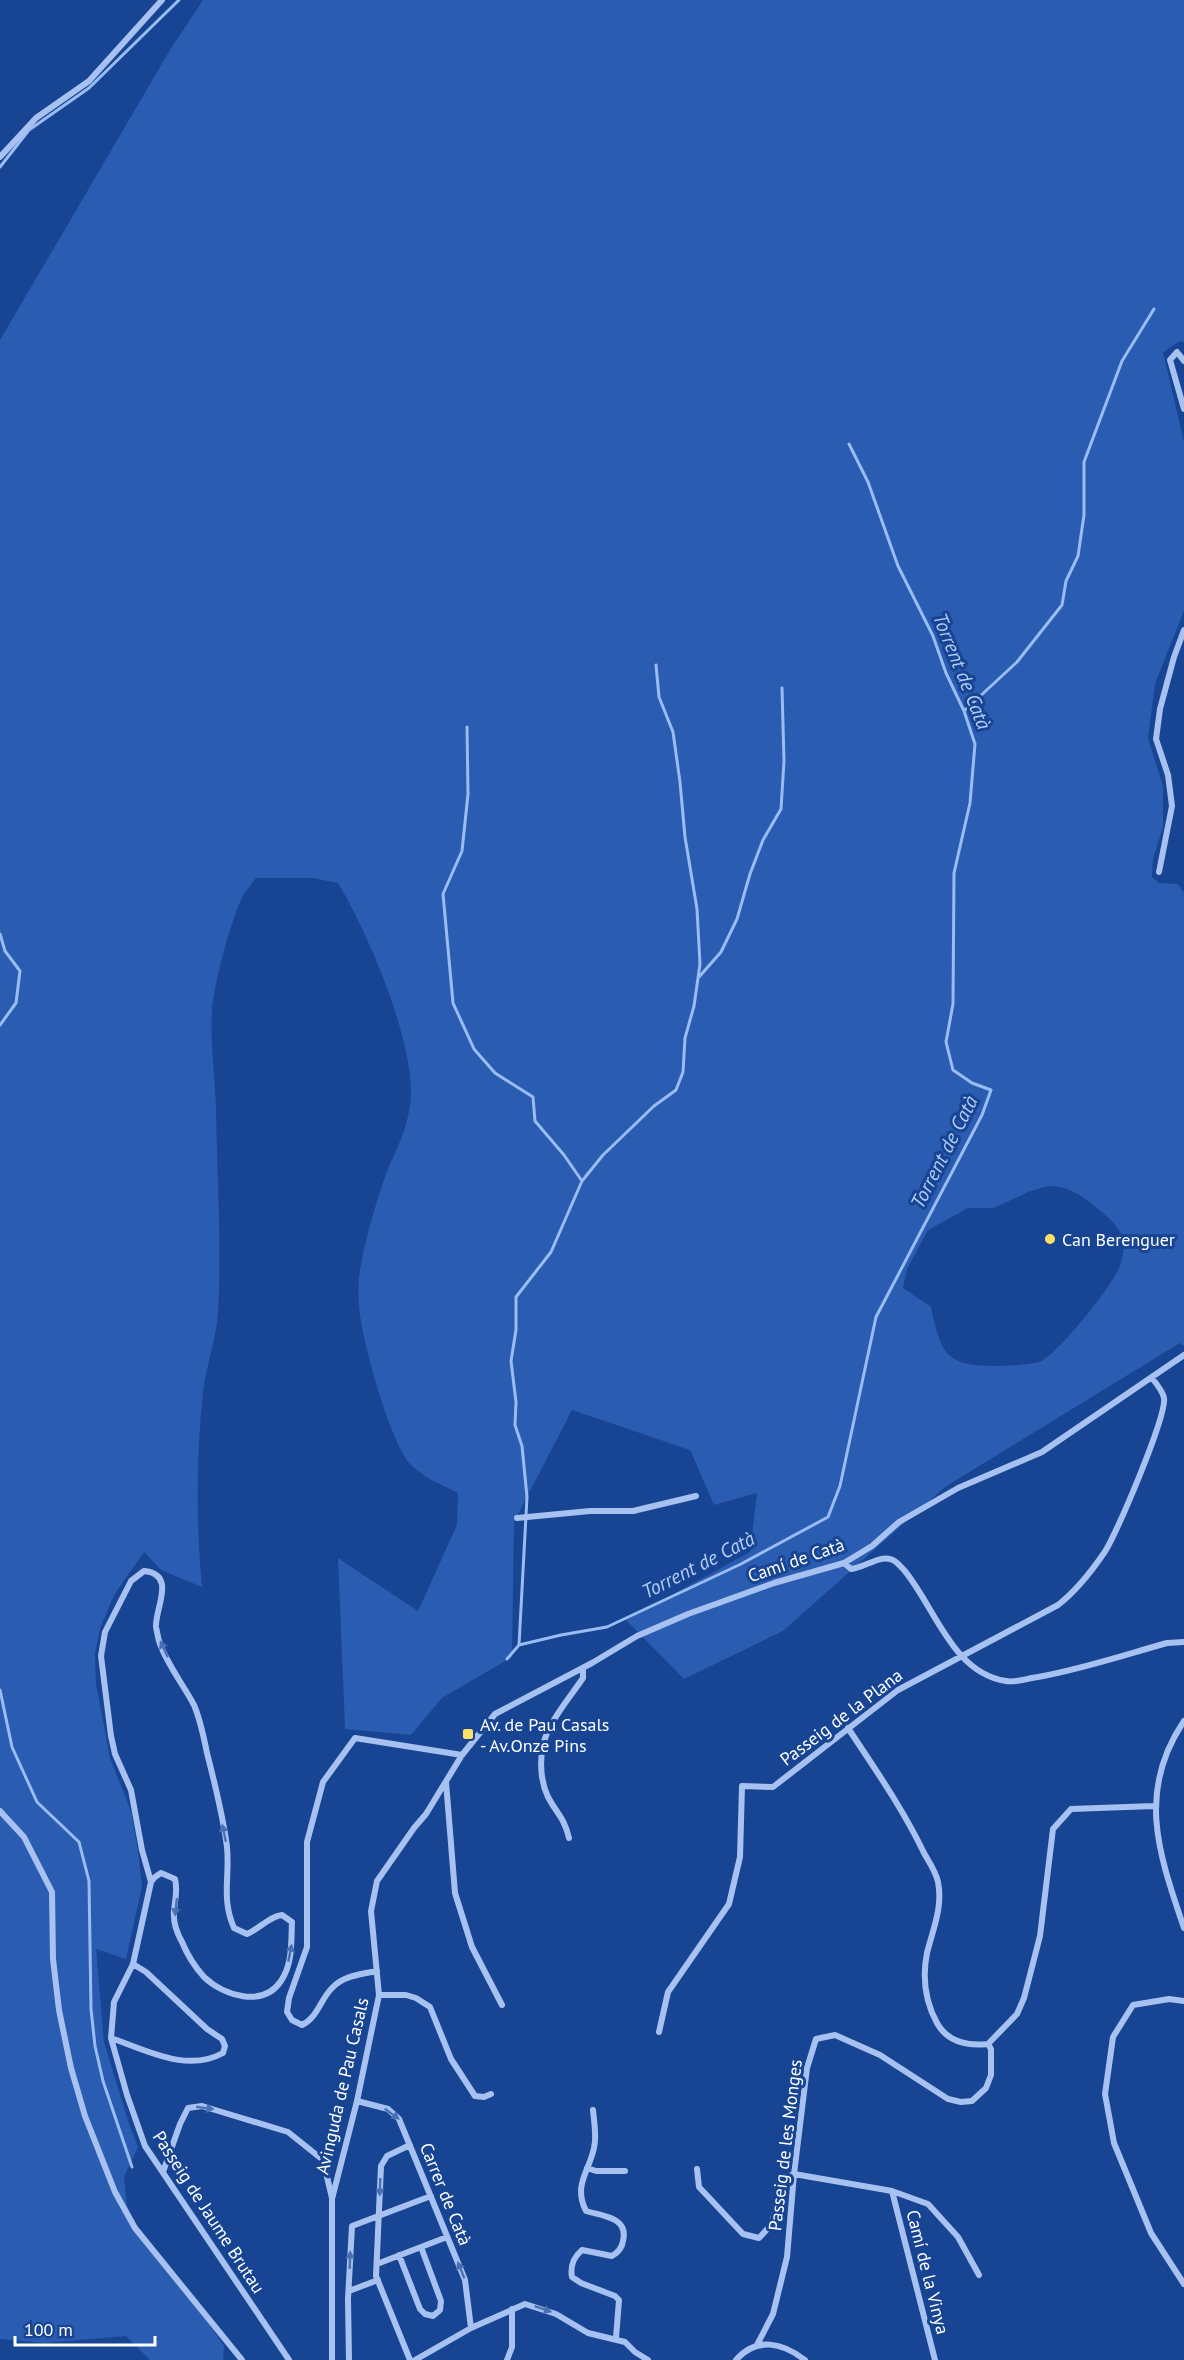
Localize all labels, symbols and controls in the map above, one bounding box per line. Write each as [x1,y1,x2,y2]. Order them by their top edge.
water label: Torrent de Catà [927,609,997,733]
water label: Torrent de Catà [904,1091,984,1213]
place label: Can Berenguer [1062,1228,1175,1251]
marker: Can Berenguer [1043,1232,1057,1246]
water label: Torrent de Catà [637,1525,759,1605]
street label: Camí de Catà [745,1533,847,1587]
one-way arrow [159,1640,169,1658]
street label: Passeig de la Plana [775,1663,907,1771]
place label: Av. de Pau Casals - Av.Onze Pins [480,1713,609,1757]
marker: Av. de Pau Casals - Av.Onze Pins [461,1727,475,1741]
one-way arrow [219,1823,228,1842]
one-way arrow [171,1898,181,1917]
one-way arrow [286,1943,295,1962]
street label: Avinguda de Pau Casals [310,1995,374,2177]
street label: Passeig de les Monges [763,2058,807,2232]
one-way arrow [196,2104,215,2113]
one-way arrow [384,2108,400,2120]
street label: Passeig de Jaume Brutau [148,2126,270,2298]
street label: Carrer de Catà [415,2139,477,2249]
one-way arrow [375,2177,384,2196]
street label: Camí de la Vinya [901,2207,955,2337]
one-way arrow [345,2250,354,2269]
one-way arrow [456,2261,466,2279]
one-way arrow [534,2304,552,2314]
scale bar [15,2309,154,2347]
text: 100 m [24,2318,73,2341]

